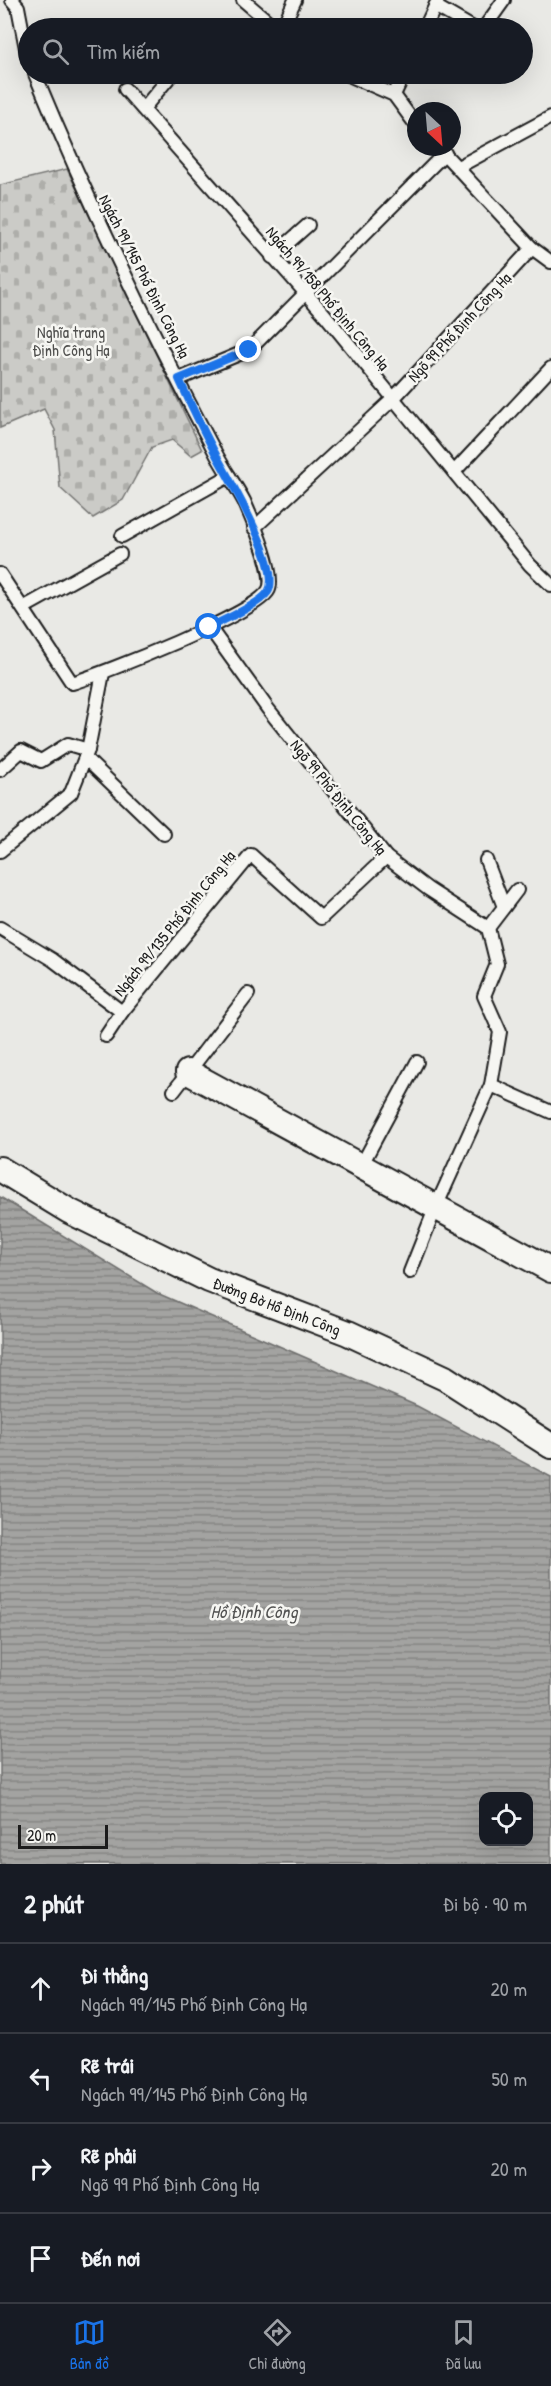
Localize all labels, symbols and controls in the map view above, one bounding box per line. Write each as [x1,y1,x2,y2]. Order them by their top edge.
search box [18,18,533,84]
icon: search [39,35,72,68]
text: Tìm kiếm [87,36,160,66]
north arrow [407,102,461,156]
street label: Ngách 99/145 Phố Định Công Hạ [94,190,196,362]
street label: Ngách 99/158 Phố Định Công Hạ [261,221,395,375]
street label: Ngõ 99 Phố Định Công Hạ [402,267,516,387]
park label: Nghĩa trang Định Công Hạ [32,321,110,361]
route end [235,336,261,362]
route start [195,613,221,639]
street label: Ngõ 99 Phố Định Công Hạ [286,735,392,859]
street label: Ngách 99/135 Phố Định Công Hạ [108,845,240,1001]
street label: Đường Bờ Hồ Định Công [210,1272,344,1340]
water label: Hồ Định Công [211,1599,298,1624]
map controls [479,1792,533,1846]
button: locate [479,1792,533,1846]
scale bar [18,1822,108,1850]
text: 20 m [27,1824,56,1846]
text: 2 phút [24,1886,84,1921]
text: Đi bộ · 90 m [443,1890,527,1917]
text: Đi thẳng [81,1960,148,1990]
icon: ahead [24,1972,57,2005]
text: 20 m [490,1975,527,2002]
text: Ngách 99/145 Phố Định Công Hạ [81,1990,307,2017]
text: Rẽ trái [81,2050,134,2080]
icon: left [24,2062,57,2095]
text: 50 m [491,2065,527,2092]
text: Ngách 99/145 Phố Định Công Hạ [81,2080,307,2107]
text: Rẽ phải [81,2140,137,2170]
icon: right [24,2152,57,2185]
text: 20 m [490,2155,527,2182]
text: Ngõ 99 Phố Định Công Hạ [81,2170,259,2197]
icon: arrive [24,2242,57,2275]
text: Đến nơi [81,2243,141,2273]
tab: Bản đồ [70,2316,109,2374]
tab: Chỉ đường [248,2316,306,2374]
tab: Đã lưu [445,2316,481,2374]

